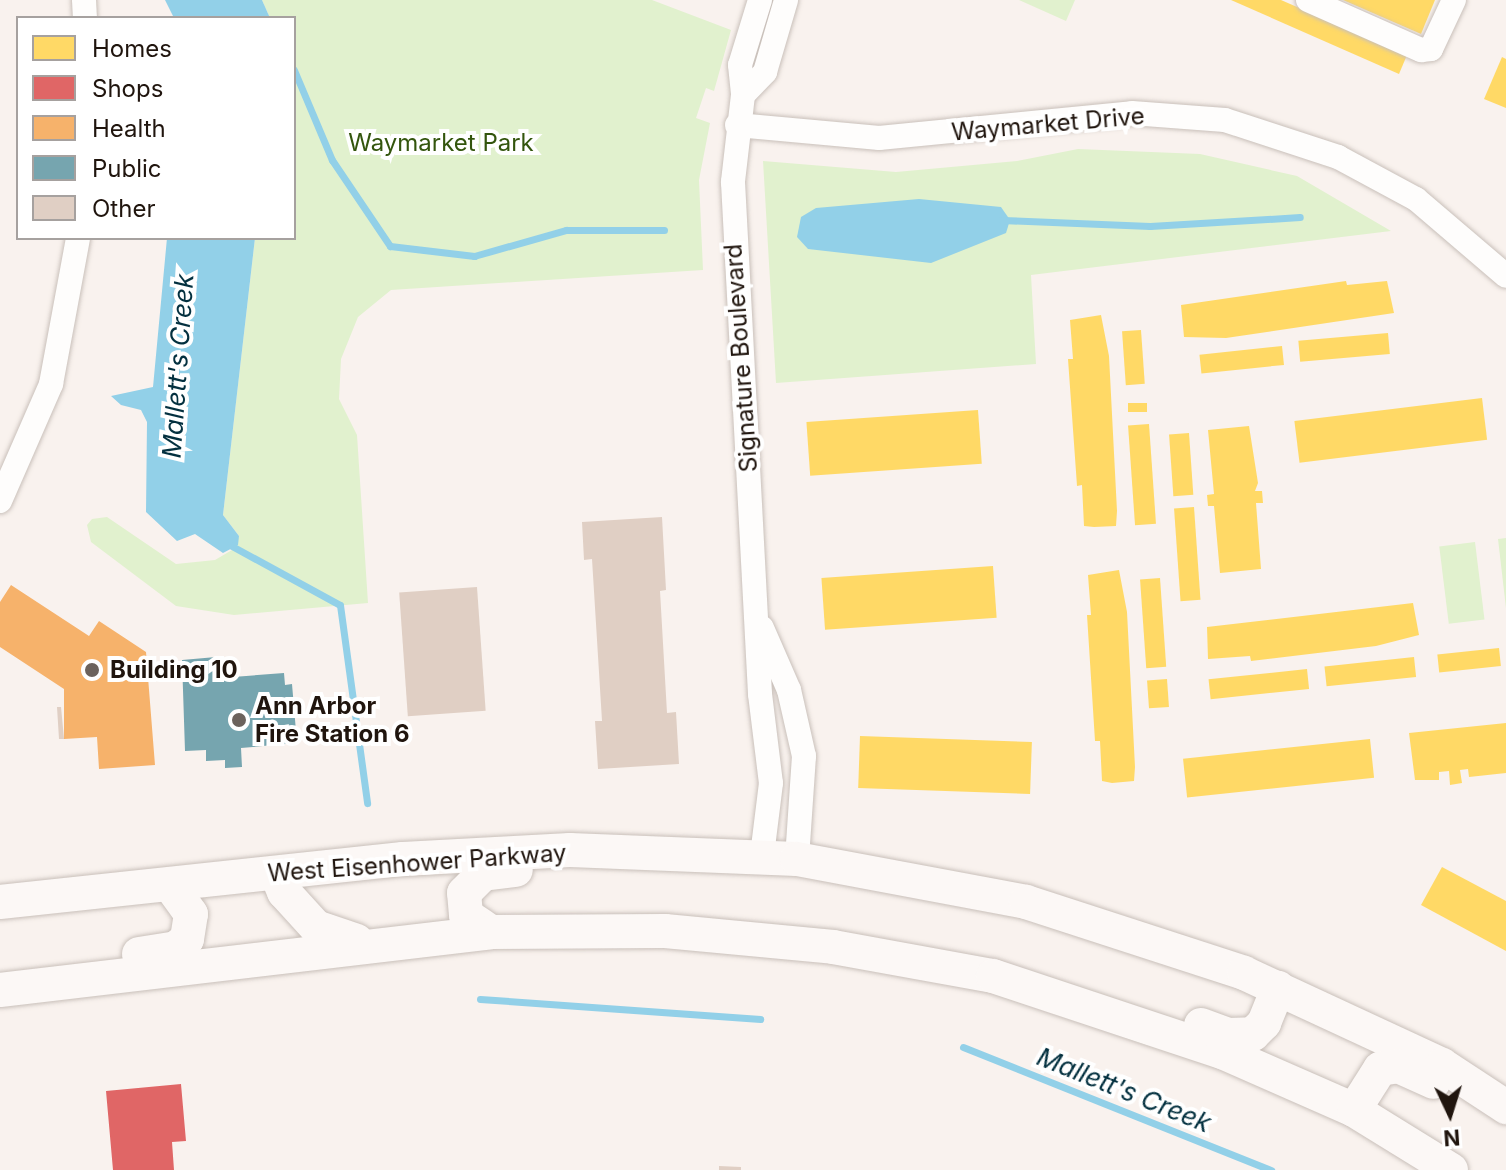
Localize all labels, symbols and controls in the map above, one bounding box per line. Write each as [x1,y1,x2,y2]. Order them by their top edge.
legend [16,16,296,240]
text: Homes [92,34,172,63]
text: Shops [92,74,163,103]
street label: Waymarket Drive [950,101,1146,147]
text: Health [92,114,166,143]
park label: Waymarket Park [348,129,534,157]
text: Public [92,154,162,183]
text: Other [92,194,155,223]
street label: Signature Boulevard [719,243,763,473]
water label: Mallett's Creek [156,273,200,459]
place label: Building 10 [110,656,238,684]
marker: Building 10 [81,659,103,681]
place label: Ann Arbor Fire Station 6 [255,692,410,748]
marker: Ann Arbor Fire Station 6 [230,711,248,729]
street label: West Eisenhower Parkway [267,838,567,888]
water label: Mallett's Creek [1032,1041,1216,1139]
north arrow [1410,1074,1490,1154]
text: N [1442,1124,1461,1151]

